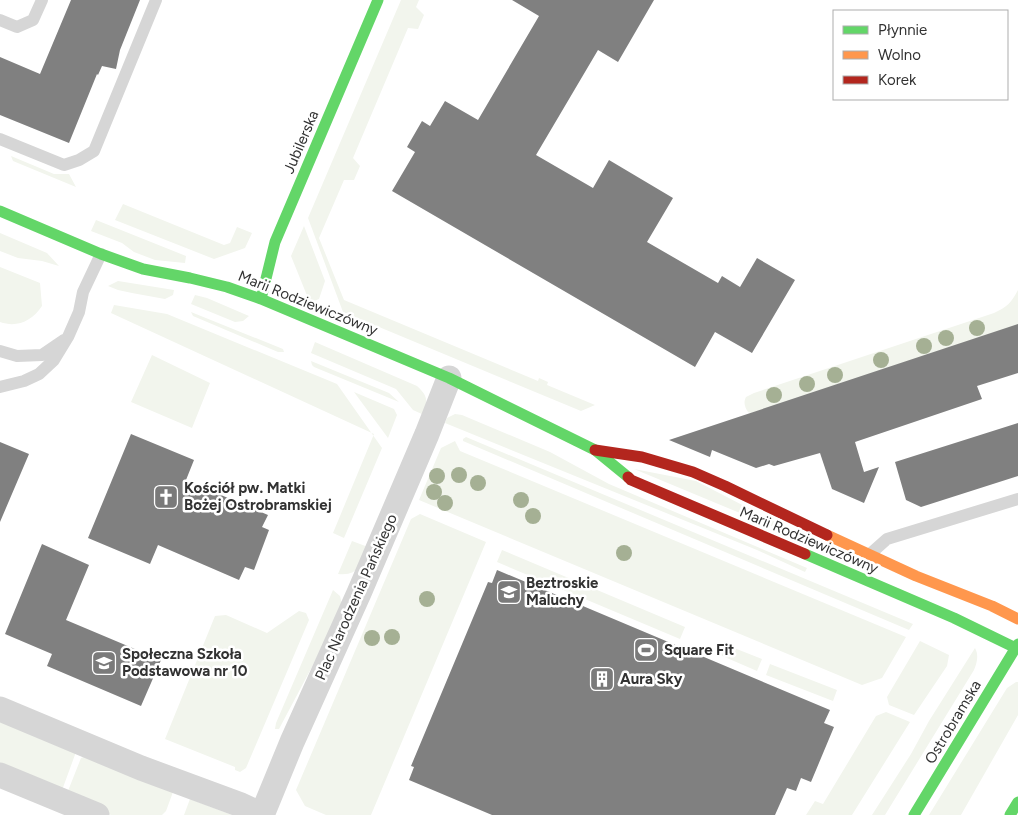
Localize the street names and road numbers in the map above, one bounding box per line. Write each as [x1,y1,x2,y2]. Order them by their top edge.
street label: Jubilerska [280,108,322,176]
street label: Marii Rodziewiczówny [236,267,381,339]
street label: Marii Rodziewiczówny [737,503,881,577]
street label: Plac Narodzenia Pańskiego [311,511,401,683]
street label: Ostrobramska [921,677,985,767]

